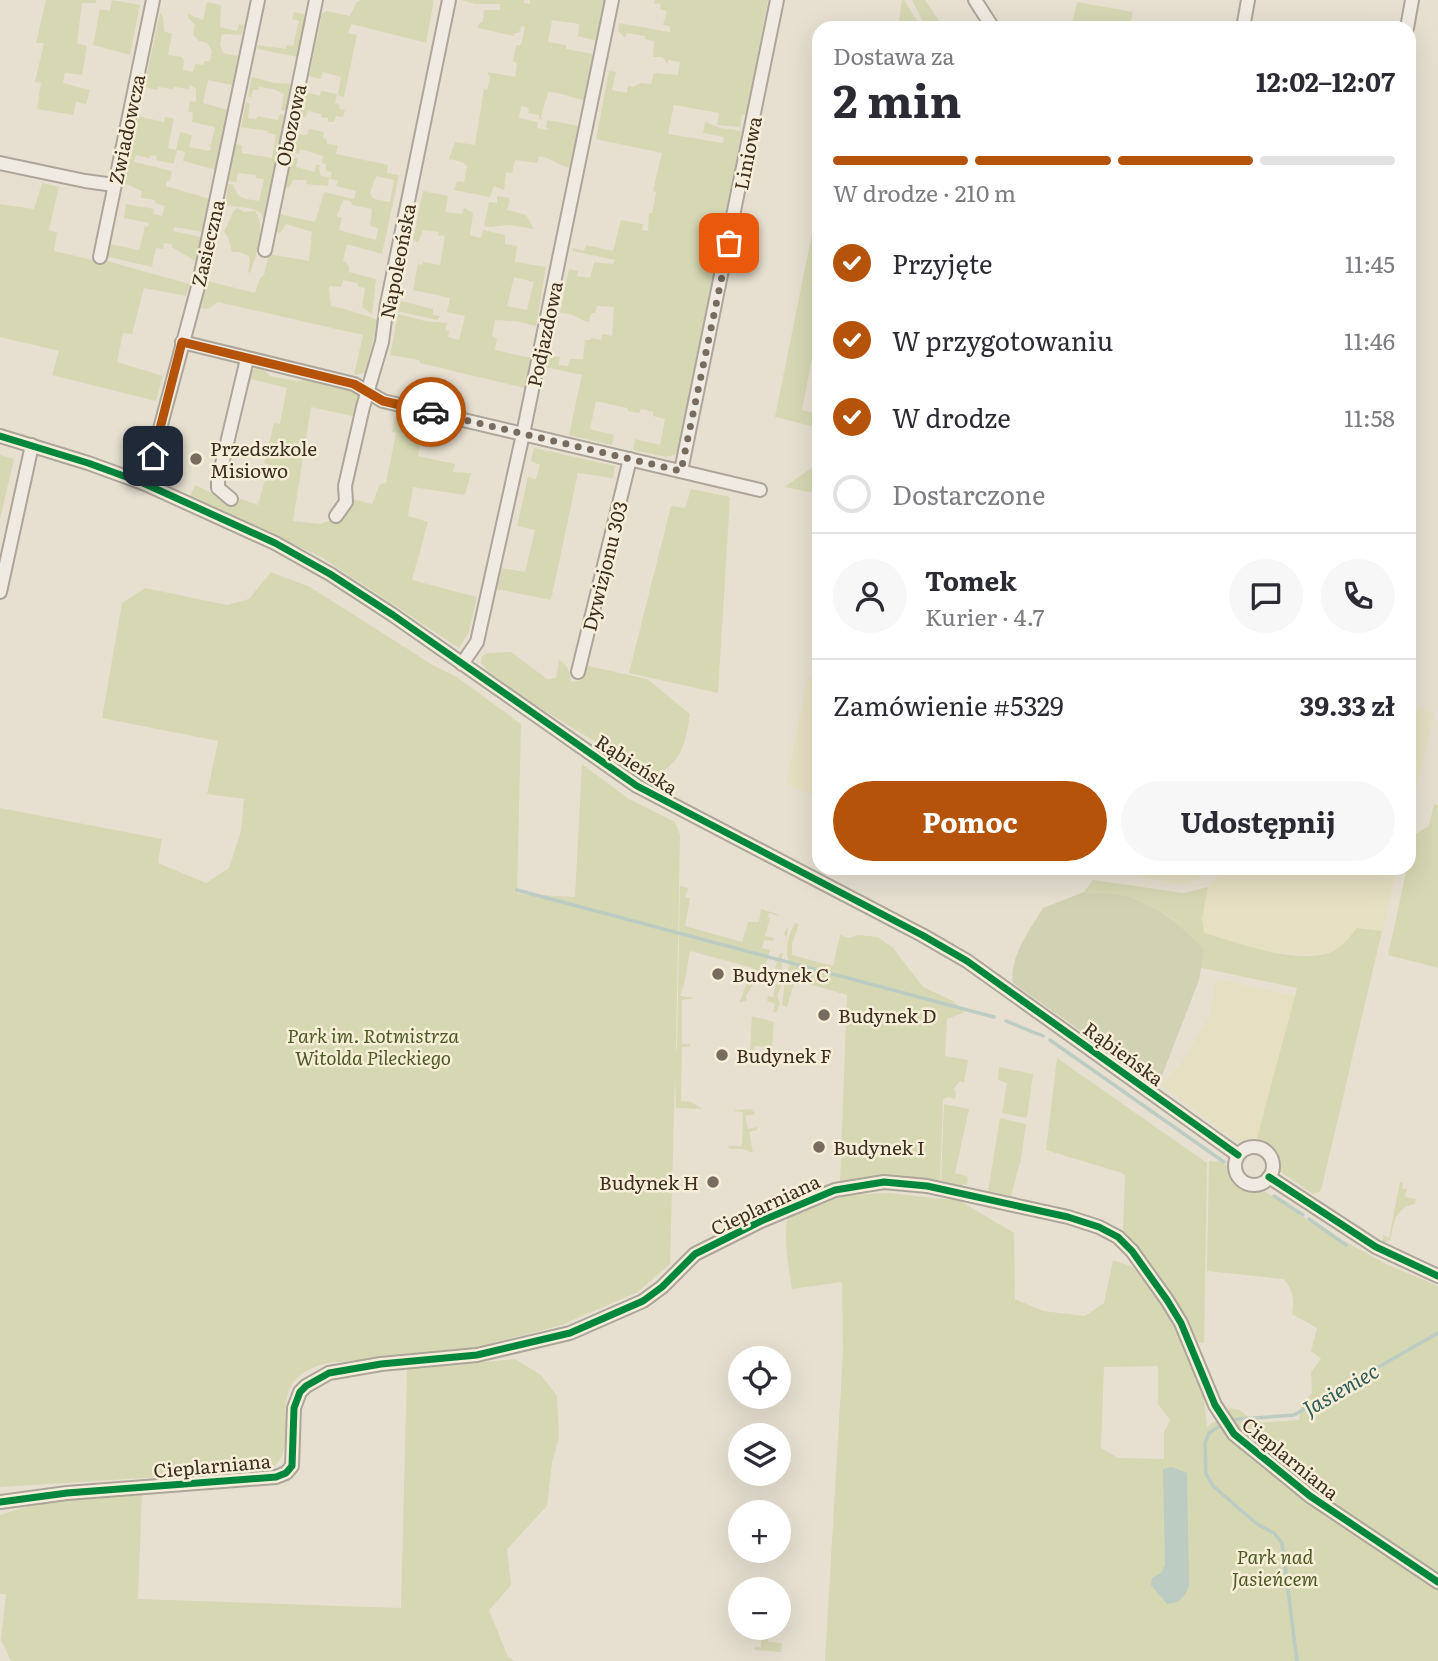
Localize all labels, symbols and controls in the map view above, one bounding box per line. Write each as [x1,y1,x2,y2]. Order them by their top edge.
text: Dostawa za [833,38,955,72]
text: 12:02–12:07 [1256,61,1395,100]
text: 2 min [833,64,962,132]
street label: Zwiadowcza [101,71,151,187]
street label: Obozowa [268,80,313,169]
street label: Liniowa [726,113,768,192]
text: W drodze · 210 m [833,175,1016,209]
street label: Zasieczna [183,196,231,289]
street label: Napoleońska [372,200,422,321]
pin [699,213,759,273]
icon: bag [710,224,748,262]
text: Przyjęte [892,243,993,282]
icon: check [833,244,871,282]
text: 11:45 [1345,246,1395,280]
street label: Podjazdowa [519,278,569,389]
text: W przygotowaniu [892,320,1113,359]
icon: check [833,321,871,359]
text: 11:46 [1344,323,1395,357]
courier [396,377,466,447]
icon: car [412,393,450,431]
text: W drodze [892,397,1011,436]
icon: check [833,398,871,436]
text: 11:58 [1344,400,1395,434]
pin [123,426,183,486]
place label: Przedszkole Misiowo [210,434,317,484]
icon: home [134,437,172,475]
marker: Przedszkole Misiowo [188,451,204,467]
text: Dostarczone [892,474,1045,513]
street label: Dywizjonu 303 [574,498,634,634]
button: person [833,559,907,633]
button: chat [1229,559,1303,633]
button: phone [1321,559,1395,633]
text: Tomek [925,560,1017,599]
text: Kurier · 4.7 [925,599,1045,633]
text: Zamówienie #5329 [833,685,1064,724]
text: 39.33 zł [1300,685,1395,724]
street label: Rąbieńska [590,727,684,802]
button: Pomoc [833,781,1107,861]
button: Udostępnij [1121,781,1395,861]
place label: Budynek C [732,960,829,988]
marker: Budynek C [710,966,726,982]
place label: Budynek D [838,1001,936,1029]
marker: Budynek D [816,1007,832,1023]
street label: Rąbieńska [1078,1014,1171,1092]
park label: Park im. Rotmistrza Witolda Pileckiego [287,1021,459,1071]
place label: Budynek F [736,1041,832,1069]
marker: Budynek F [714,1047,730,1063]
place label: Budynek I [833,1133,925,1161]
marker: Budynek I [811,1139,827,1155]
street label: Cieplarniana [706,1166,825,1242]
place label: Budynek H [599,1168,699,1196]
marker: Budynek H [705,1174,721,1190]
map controls [728,1346,791,1640]
button: locate [728,1346,791,1409]
water label: Jasieniec [1296,1354,1384,1422]
street label: Cieplarniana [1236,1410,1346,1506]
button: layers [728,1423,791,1486]
street label: Cieplarniana [152,1446,273,1484]
button: + [728,1500,791,1563]
park label: Park nad Jasieńcem [1232,1542,1319,1592]
button: − [728,1577,791,1640]

